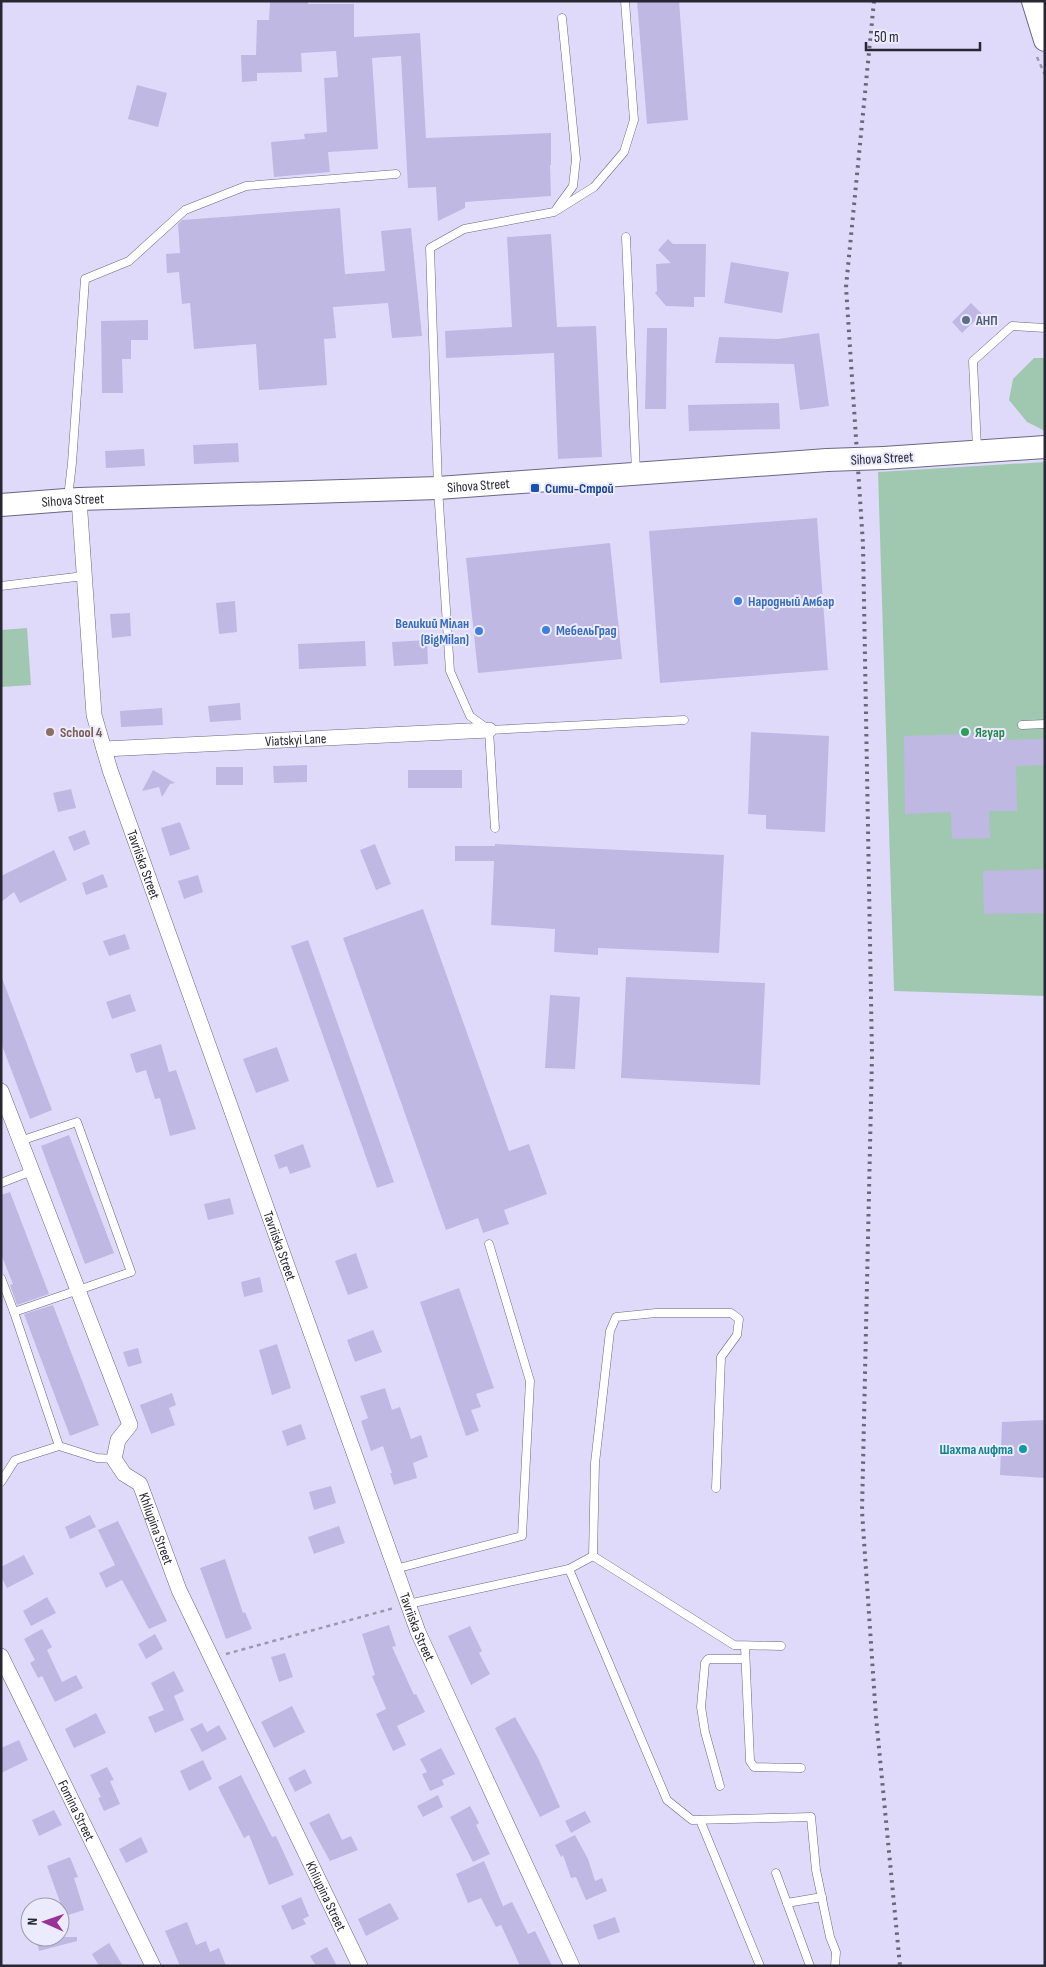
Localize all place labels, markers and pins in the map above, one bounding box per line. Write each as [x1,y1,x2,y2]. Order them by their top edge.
place label: АНП [975,312,998,329]
marker: АНП [960,314,972,326]
place label: Сити-Строй [545,480,614,497]
marker: Сити-Строй [529,482,541,494]
place label: Народный Амбар [748,593,834,610]
marker: Народный Амбар [732,595,744,607]
place label: Великий Мілан (BigMilan) [395,615,469,648]
place label: МебельГрад [556,622,617,639]
marker: МебельГрад [540,624,552,636]
marker: Великий Мілан (BigMilan) [473,625,485,637]
place label: School 4 [60,724,103,741]
place label: Ягуар [975,724,1005,741]
marker: School 4 [44,726,56,738]
marker: Ягуар [959,726,971,738]
place label: Шахта лифта [940,1441,1013,1458]
marker: Шахта лифта [1017,1443,1029,1455]

